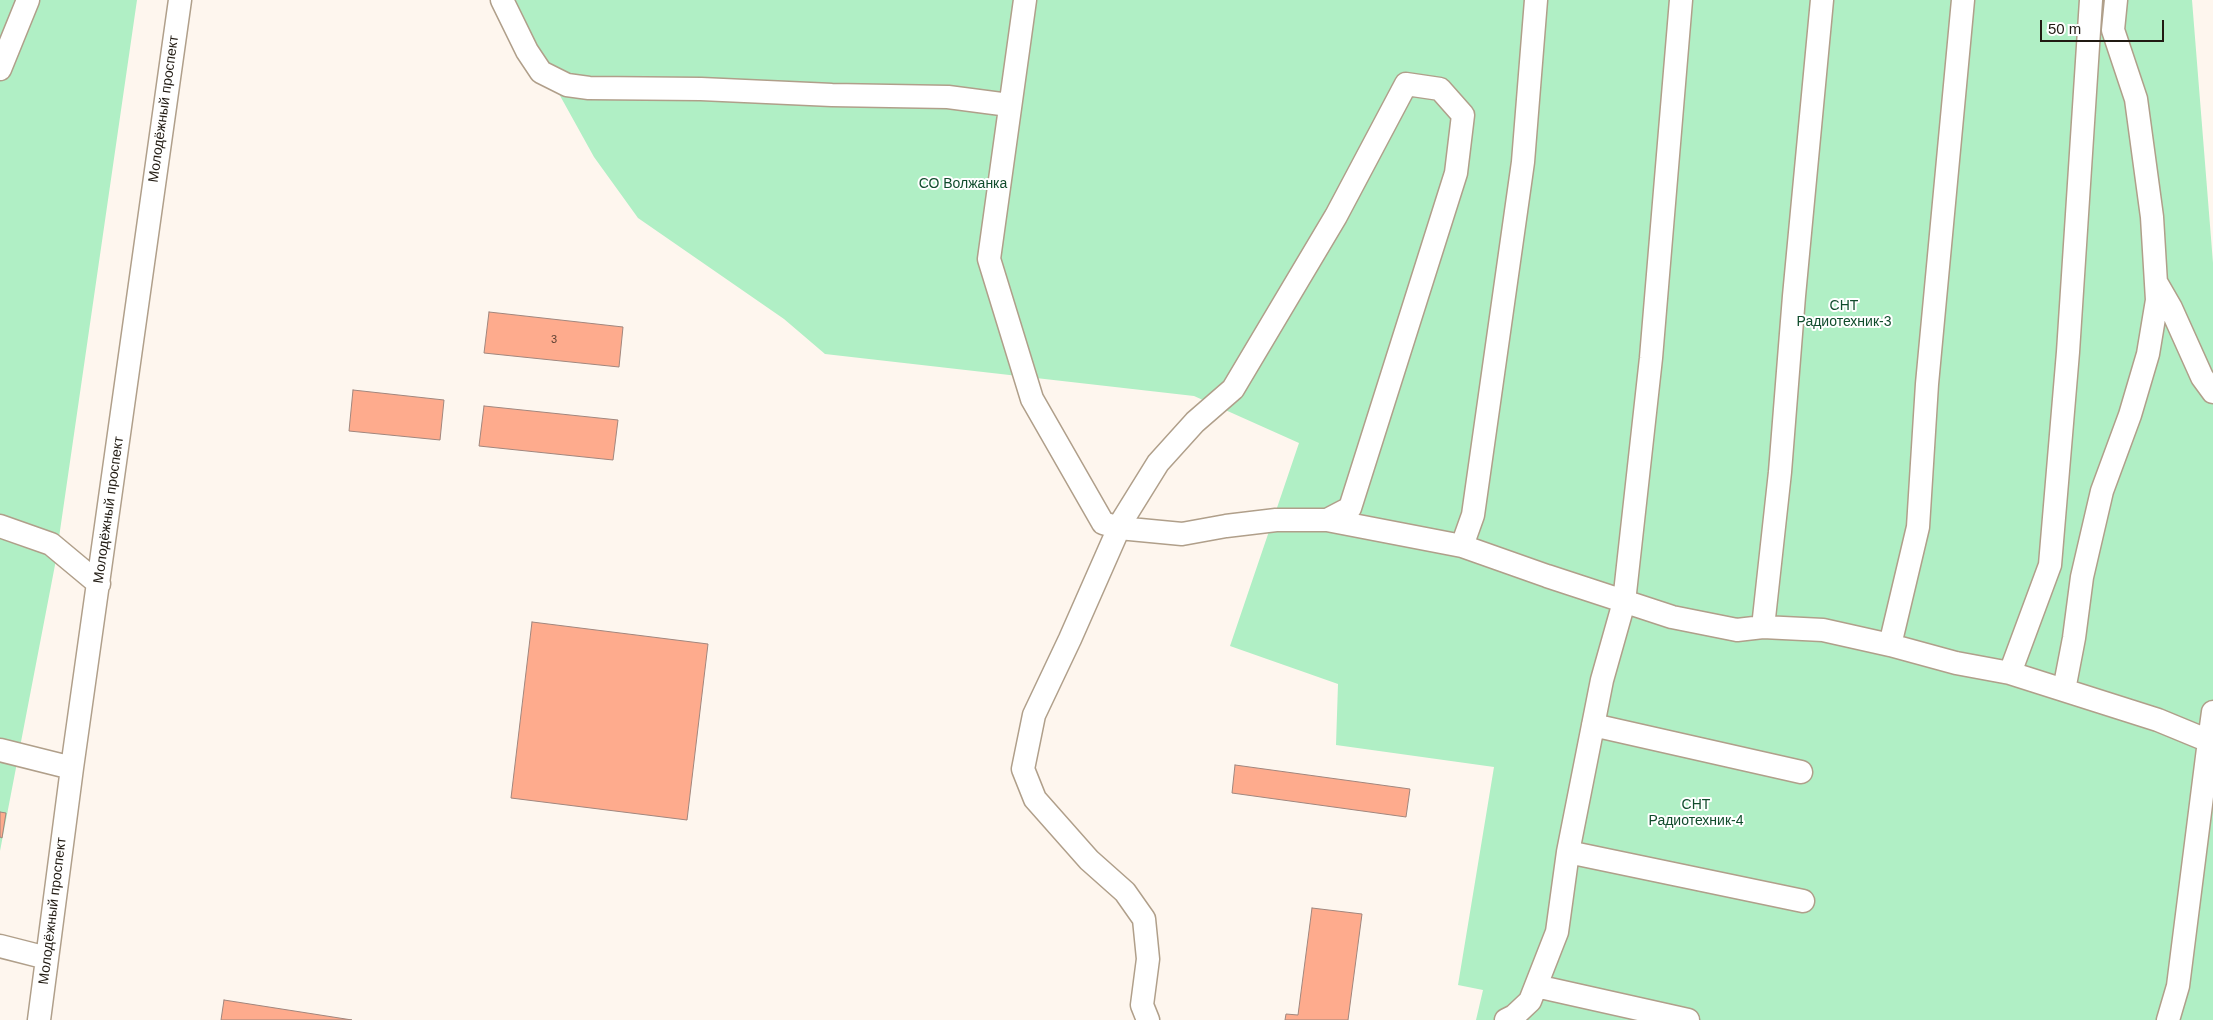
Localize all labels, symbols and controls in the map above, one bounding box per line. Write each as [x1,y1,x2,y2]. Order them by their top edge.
scale bar [2043,10,2167,42]
text: 50 m [2048,20,2081,37]
street label: Молодёжный проспект [145,34,183,184]
park label: СО Волжанка [919,176,1007,192]
park label: СНТ Радиотехник-3 [1797,298,1891,331]
house number: 3 [551,333,557,347]
street label: Молодёжный проспект [90,435,128,585]
park label: СНТ Радиотехник-4 [1649,797,1743,830]
street label: Молодёжный проспект [36,836,70,986]

